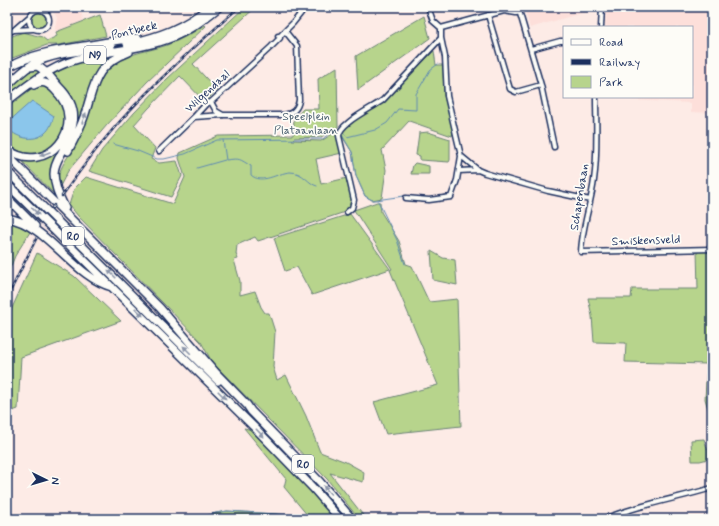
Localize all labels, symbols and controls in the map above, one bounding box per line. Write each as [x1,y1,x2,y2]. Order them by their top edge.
street label: Pontbeek [110,18,159,44]
legend [563,26,693,98]
text: Road [599,35,623,51]
road number: N9 [84,46,106,64]
text: Railway [599,55,641,71]
street label: Wilgendaal [182,67,234,117]
text: Park [599,75,623,91]
park label: Speelplein Plataanlaan [274,109,339,139]
one-way arrow [81,111,87,123]
one-way arrow [38,152,50,158]
street label: Schapenbaan [567,163,593,232]
one-way arrow [30,206,40,216]
road number: R0 [62,227,84,245]
street label: Smiskensveld [611,232,681,250]
one-way arrow [107,269,116,279]
one-way arrow [134,308,144,317]
one-way arrow [182,346,192,355]
one-way arrow [217,390,227,400]
one-way arrow [255,428,265,438]
road number: R0 [292,455,314,473]
north arrow [26,460,66,500]
text: N [48,477,62,485]
one-way arrow [322,484,331,495]

